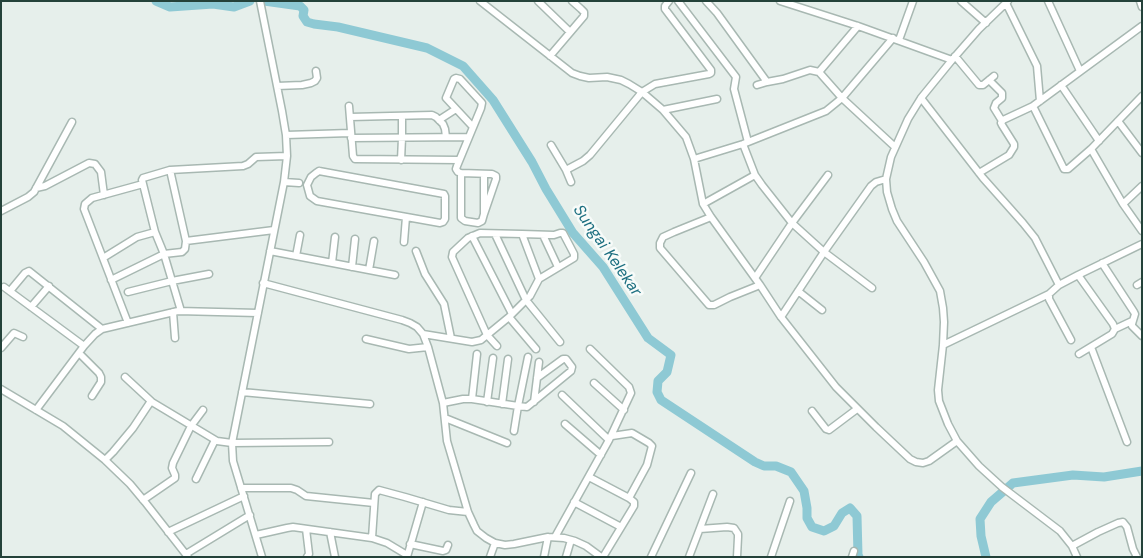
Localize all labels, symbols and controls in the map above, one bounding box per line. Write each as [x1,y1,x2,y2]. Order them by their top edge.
water label: Sungai Kelekar [568,202,646,300]

